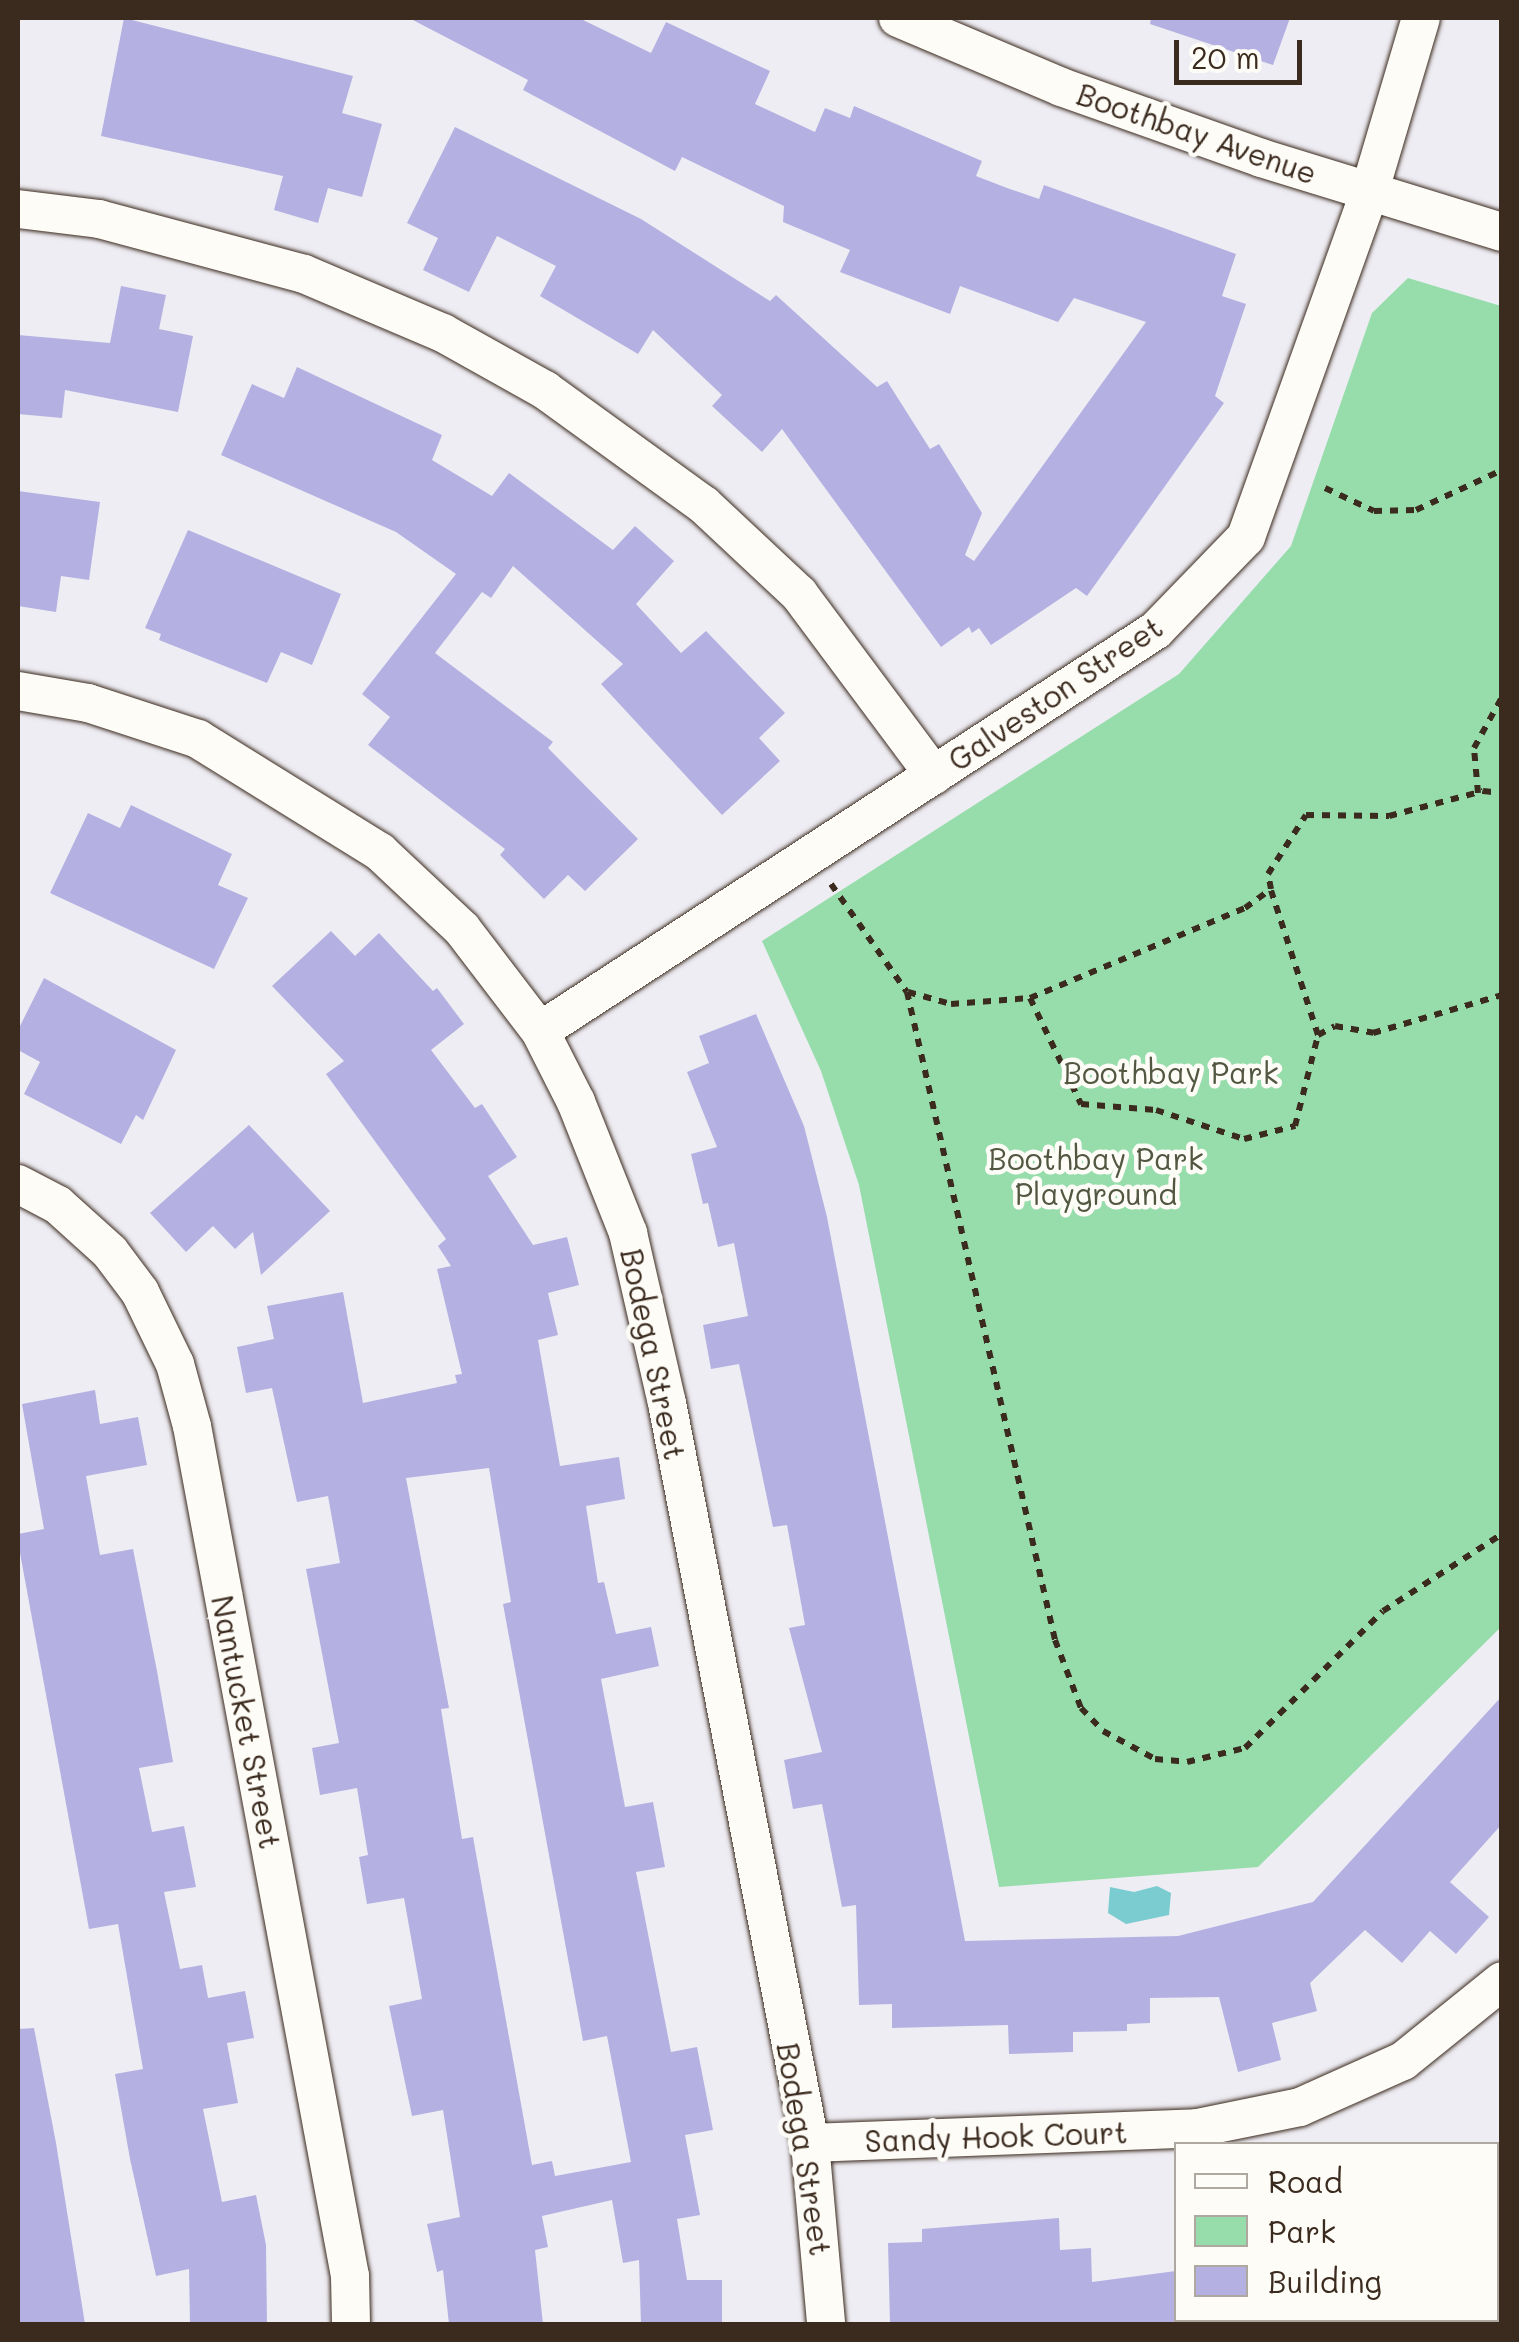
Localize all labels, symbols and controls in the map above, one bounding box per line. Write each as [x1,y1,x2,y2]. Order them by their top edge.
scale bar [1179,20,1306,82]
text: 20 m [1191,37,1260,77]
street label: Boothbay Avenue [1072,75,1322,191]
street label: Galveston Street [941,608,1169,778]
park label: Boothbay Park [1063,1054,1279,1090]
park label: Boothbay Park Playground [988,1140,1204,1210]
street label: Bodega Street [614,1245,694,1463]
street label: Nantucket Street [205,1592,289,1852]
street label: Bodega Street [770,2040,840,2258]
street label: Sandy Hook Court [864,2113,1128,2159]
legend [1174,2142,1499,2322]
text: Road [1268,2161,1343,2201]
text: Park [1268,2211,1336,2251]
text: Building [1268,2261,1382,2301]

